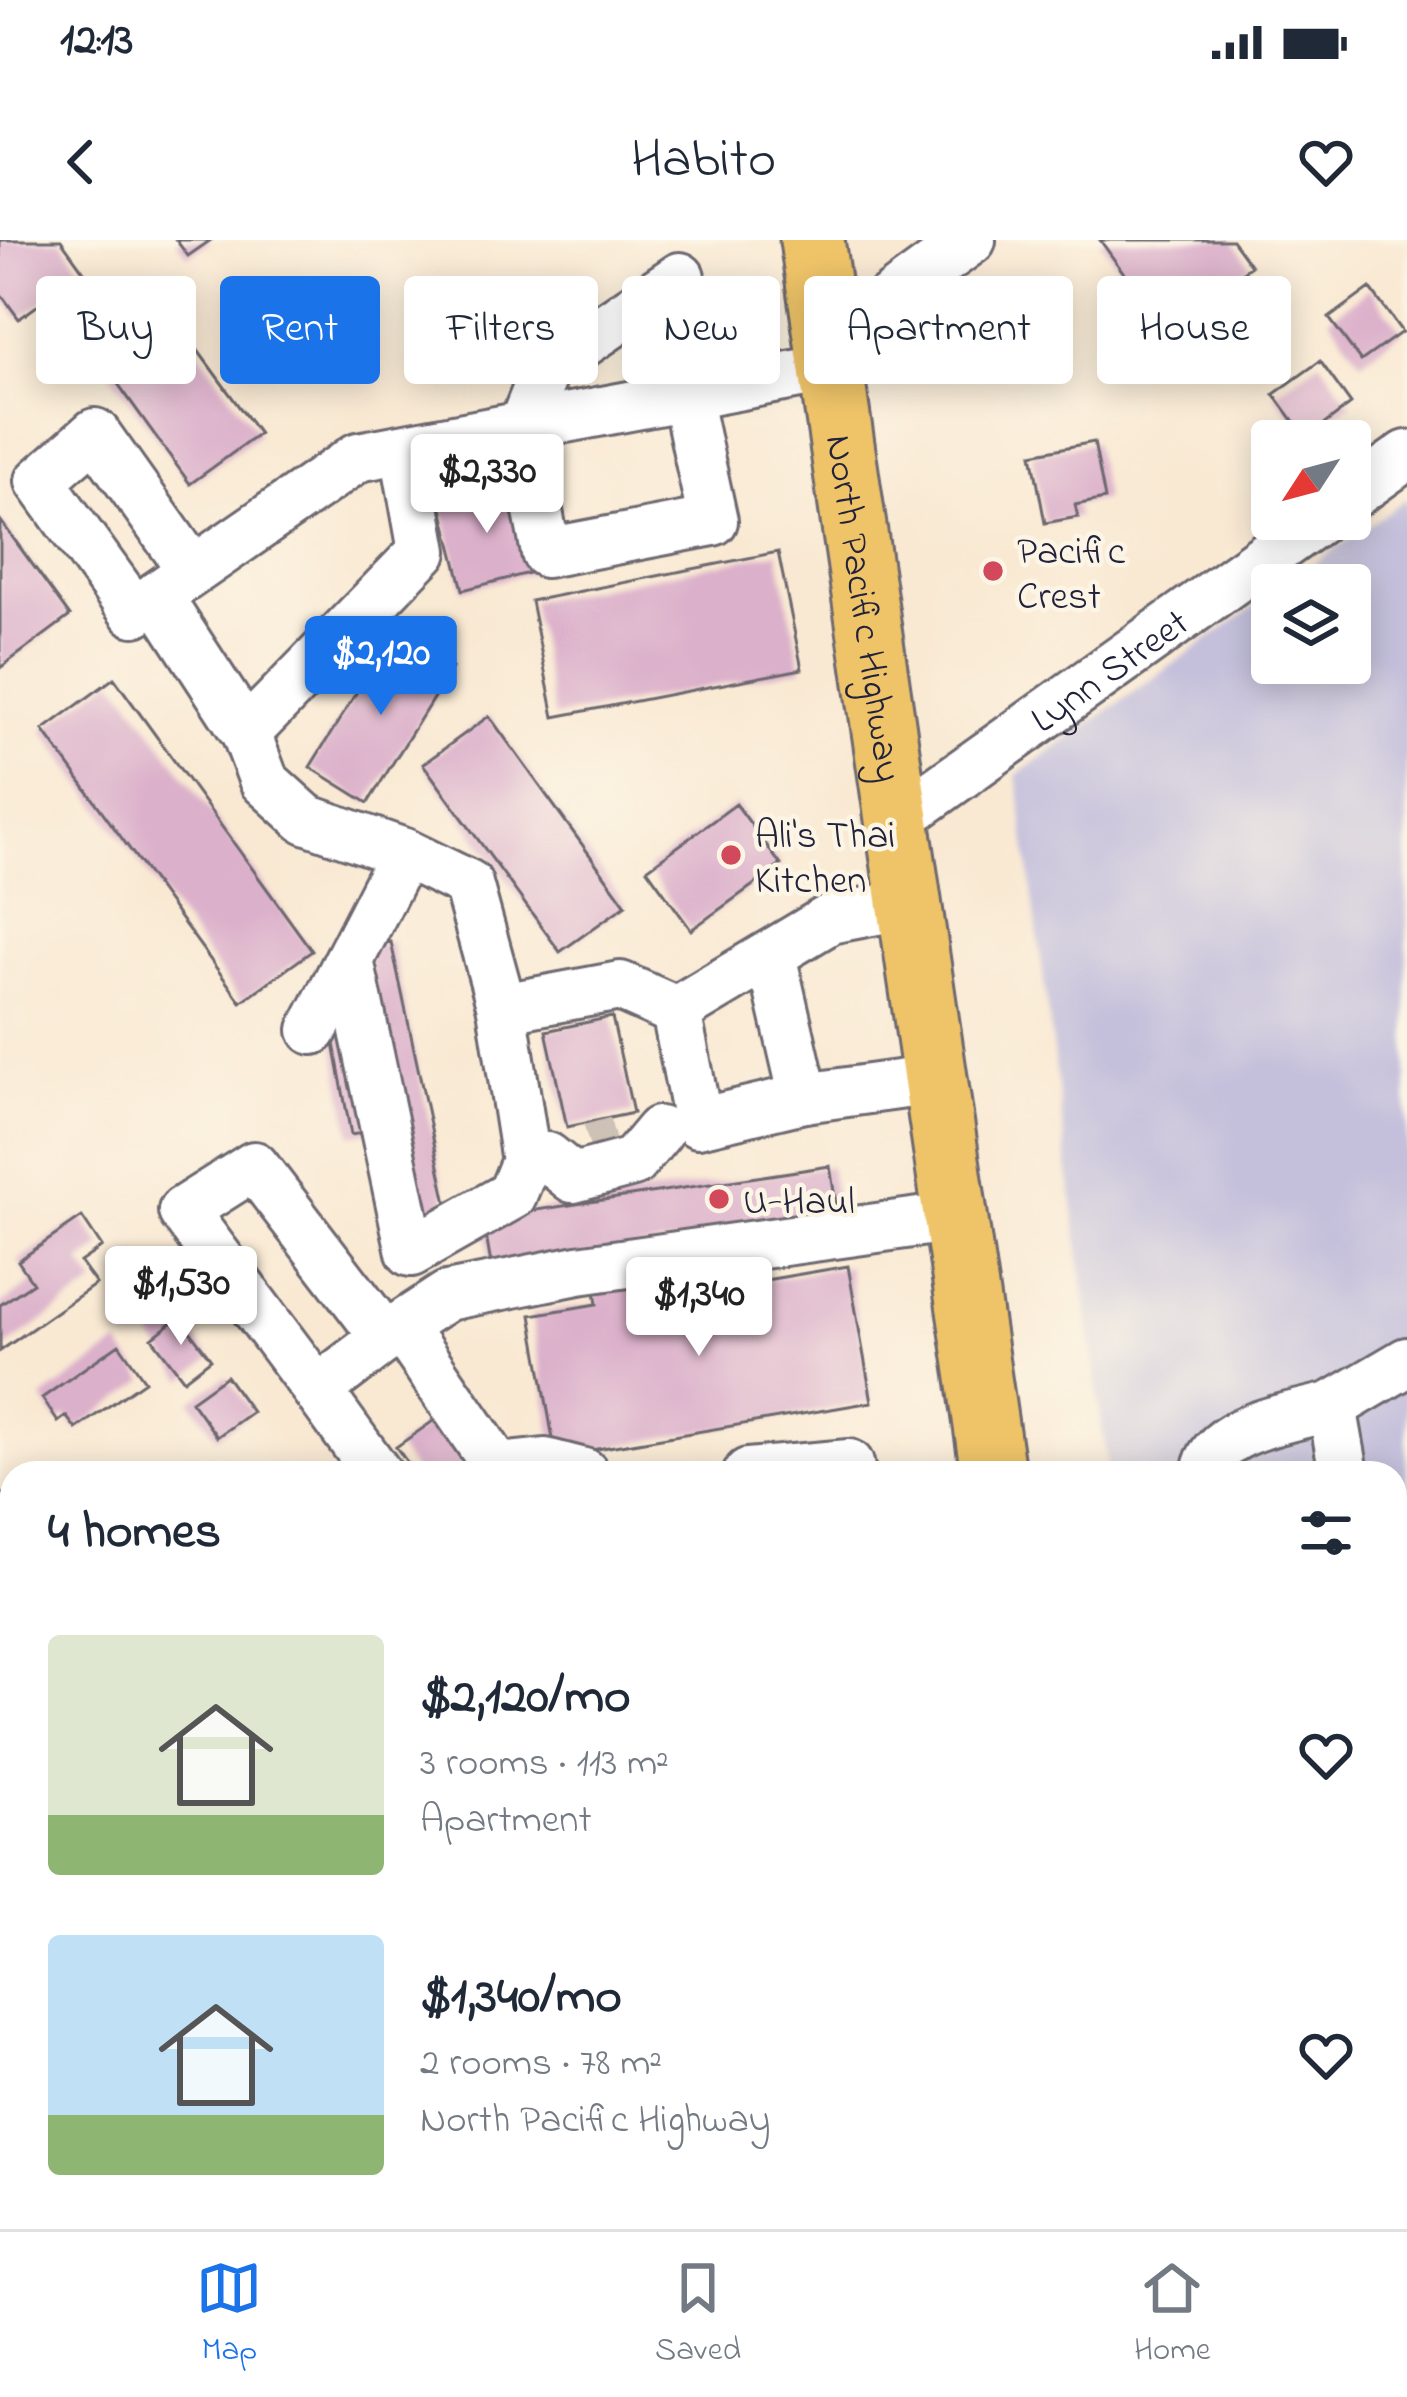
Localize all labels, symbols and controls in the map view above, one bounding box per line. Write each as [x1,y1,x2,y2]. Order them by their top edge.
text: 12:13 [60,9,133,75]
text: Habito [631,123,776,201]
icon: back [48,129,114,195]
icon: heart [1293,129,1359,195]
chip: Buy [36,276,196,384]
chip: Rent [220,276,380,384]
chip: Filters [404,276,598,384]
chip: New [622,276,780,384]
chip: Apartment [804,276,1073,384]
chip: House [1097,276,1291,384]
north arrow [1251,420,1371,540]
map controls [1251,420,1371,684]
street label: North Pacific Highway [808,431,915,786]
pin: $2,330 [389,434,585,536]
text: $2,330 [438,444,536,501]
place label: Pacific Crest [1017,525,1126,627]
marker: Pacific Crest [980,558,1006,584]
button: layers [1251,564,1371,684]
street label: Lynn Street [1020,597,1202,749]
pin: $2,120 [283,616,479,718]
text: $2,120 [332,626,430,683]
place label: Ali's Thai Kitchen [755,809,895,911]
marker: Ali's Thai Kitchen [718,842,744,868]
place label: U-Haul [743,1175,855,1232]
marker: U-Haul [706,1186,732,1212]
pin: $1,530 [83,1246,279,1348]
text: $1,530 [132,1256,230,1313]
pin: $1,340 [601,1257,797,1359]
text: $1,340 [653,1267,745,1324]
text: 4 homes [48,1496,221,1571]
icon: filters [1293,1500,1359,1566]
text: $2,120/mo [420,1661,630,1736]
icon: home [144,1683,288,1827]
icon: heart [1293,1722,1359,1788]
text: 3 rooms · 113 m² [420,1736,669,1793]
text: Apartment [420,1793,592,1850]
text: $1,340/mo [420,1961,622,2036]
icon: home [144,1983,288,2127]
icon: heart [1293,2022,1359,2088]
text: 2 rooms · 78 m² [420,2036,662,2093]
text: North Pacific Highway [420,2093,770,2150]
tab: Map [196,2255,262,2375]
tab: Saved [655,2255,741,2375]
tab: Home [1134,2255,1211,2375]

